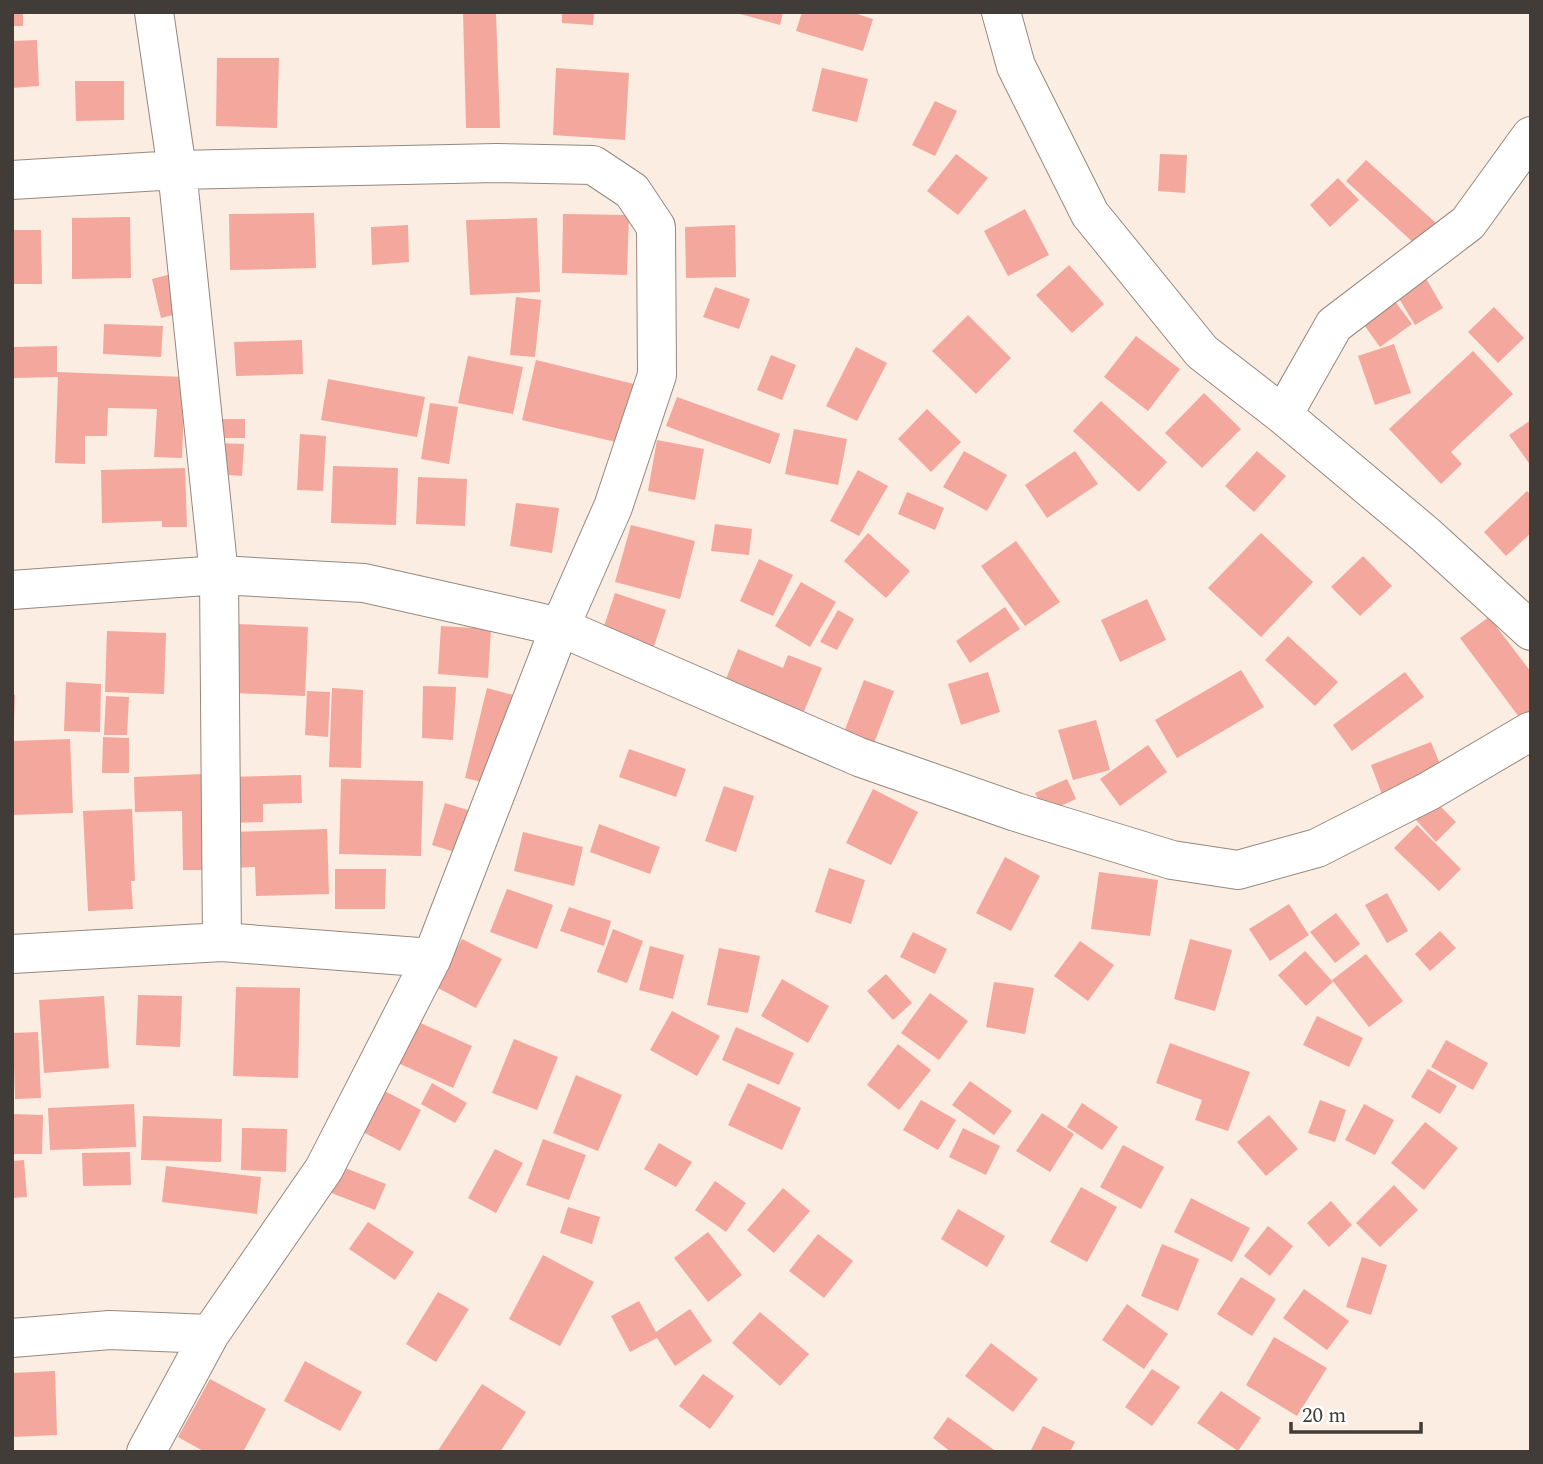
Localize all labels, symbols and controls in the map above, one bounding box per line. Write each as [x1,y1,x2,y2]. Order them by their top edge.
scale bar [1291,1390,1420,1434]
text: 20 m [1302,1400,1346,1432]

